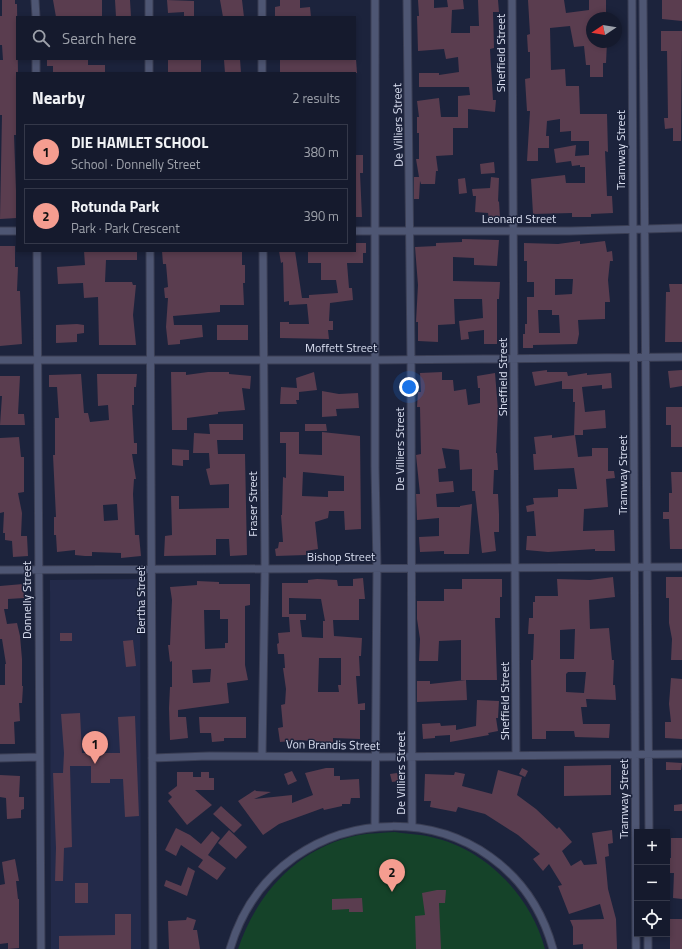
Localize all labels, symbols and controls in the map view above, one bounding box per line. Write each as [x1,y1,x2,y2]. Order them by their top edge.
north arrow [586,12,622,48]
street label: Sheffield Street [491,13,510,92]
search box [16,16,356,60]
icon: search [30,27,52,49]
text: Search here [62,27,136,50]
street label: De Villiers Street [387,82,408,167]
text: Nearby [32,85,85,111]
text: 2 results [292,88,340,108]
street label: Tramway Street [611,109,630,190]
text: DIE HAMLET SCHOOL [71,131,208,154]
text: 1 [42,142,50,162]
text: 380 m [303,142,339,162]
text: School · Donnelly Street [71,154,200,174]
text: Rotunda Park [71,195,159,218]
text: 2 [42,206,50,226]
text: 390 m [303,206,339,226]
street label: Leonard Street [482,209,557,228]
text: Park · Park Crescent [71,218,180,238]
street label: Sheffield Street [493,337,512,416]
street label: Moffett Street [305,338,378,357]
your location [399,377,419,397]
street label: De Villiers Street [390,406,409,491]
street label: Tramway Street [613,434,632,515]
street label: Fraser Street [243,470,262,537]
street label: Bishop Street [307,547,376,566]
street label: Donnelly Street [17,560,36,639]
street label: Bertha Street [131,565,150,634]
street label: Sheffield Street [495,661,514,740]
street label: De Villiers Street [391,730,410,815]
pin: 1 [82,731,108,764]
street label: Von Brandis Street [286,734,381,755]
street label: Tramway Street [614,758,633,839]
map controls [634,829,670,937]
button: + [634,829,670,865]
pin: 2 [379,859,405,892]
button: − [634,865,670,901]
button: locate [634,901,670,937]

